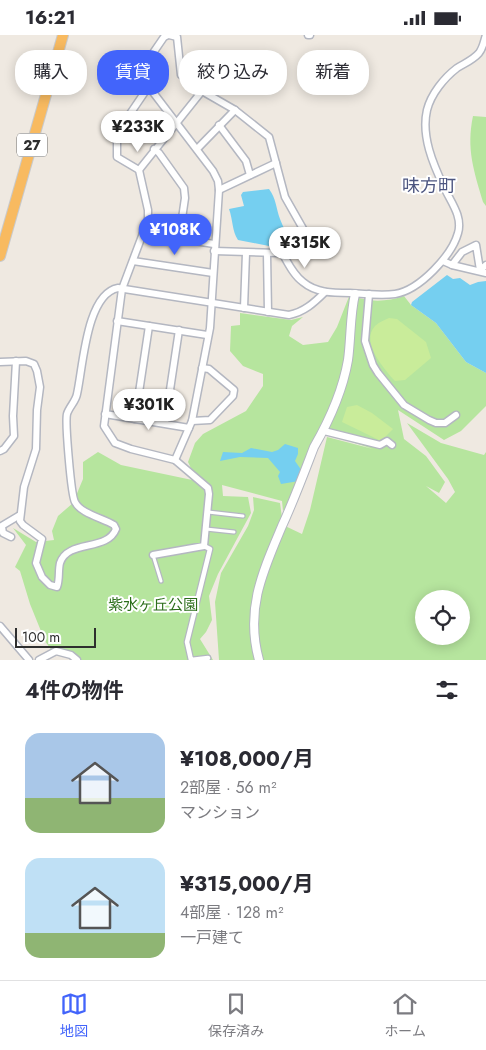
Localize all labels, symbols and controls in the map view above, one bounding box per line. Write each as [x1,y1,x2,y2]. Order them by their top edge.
text: 16:21 [25,4,76,31]
chip: 購入 [15,50,87,95]
chip: 賃貸 [97,50,169,95]
chip: 絞り込み [179,50,287,95]
chip: 新着 [297,50,369,95]
pin: ¥233K [103,111,173,153]
text: ¥233K [112,115,164,138]
road number: 27 [17,133,47,157]
district label: 味方町 [402,173,456,199]
pin: ¥108K [140,213,210,256]
text: ¥108K [150,218,200,241]
pin: ¥315K [270,227,340,269]
text: ¥315K [280,231,330,254]
pin: ¥301K [114,389,184,431]
text: ¥301K [124,393,174,416]
map controls [415,590,470,645]
button: locate [415,590,470,645]
park label: 紫水ヶ丘公園 [108,594,198,616]
scale bar [15,625,96,648]
text: 100 m [22,627,60,647]
text: 4件の物件 [25,676,124,706]
icon: filters [433,676,461,704]
text: ¥108,000/月 [180,744,314,774]
icon: home [65,753,125,813]
text: 2部屋 · 56 m² [180,776,277,799]
text: マンション [180,801,260,824]
text: ¥315,000/月 [180,869,314,899]
icon: home [65,878,125,938]
text: 4部屋 · 128 m² [180,901,284,924]
text: 一戸建て [180,926,244,949]
tab: 地図 [60,990,88,1041]
tab: 保存済み [208,990,264,1041]
tab: ホーム [384,990,426,1041]

